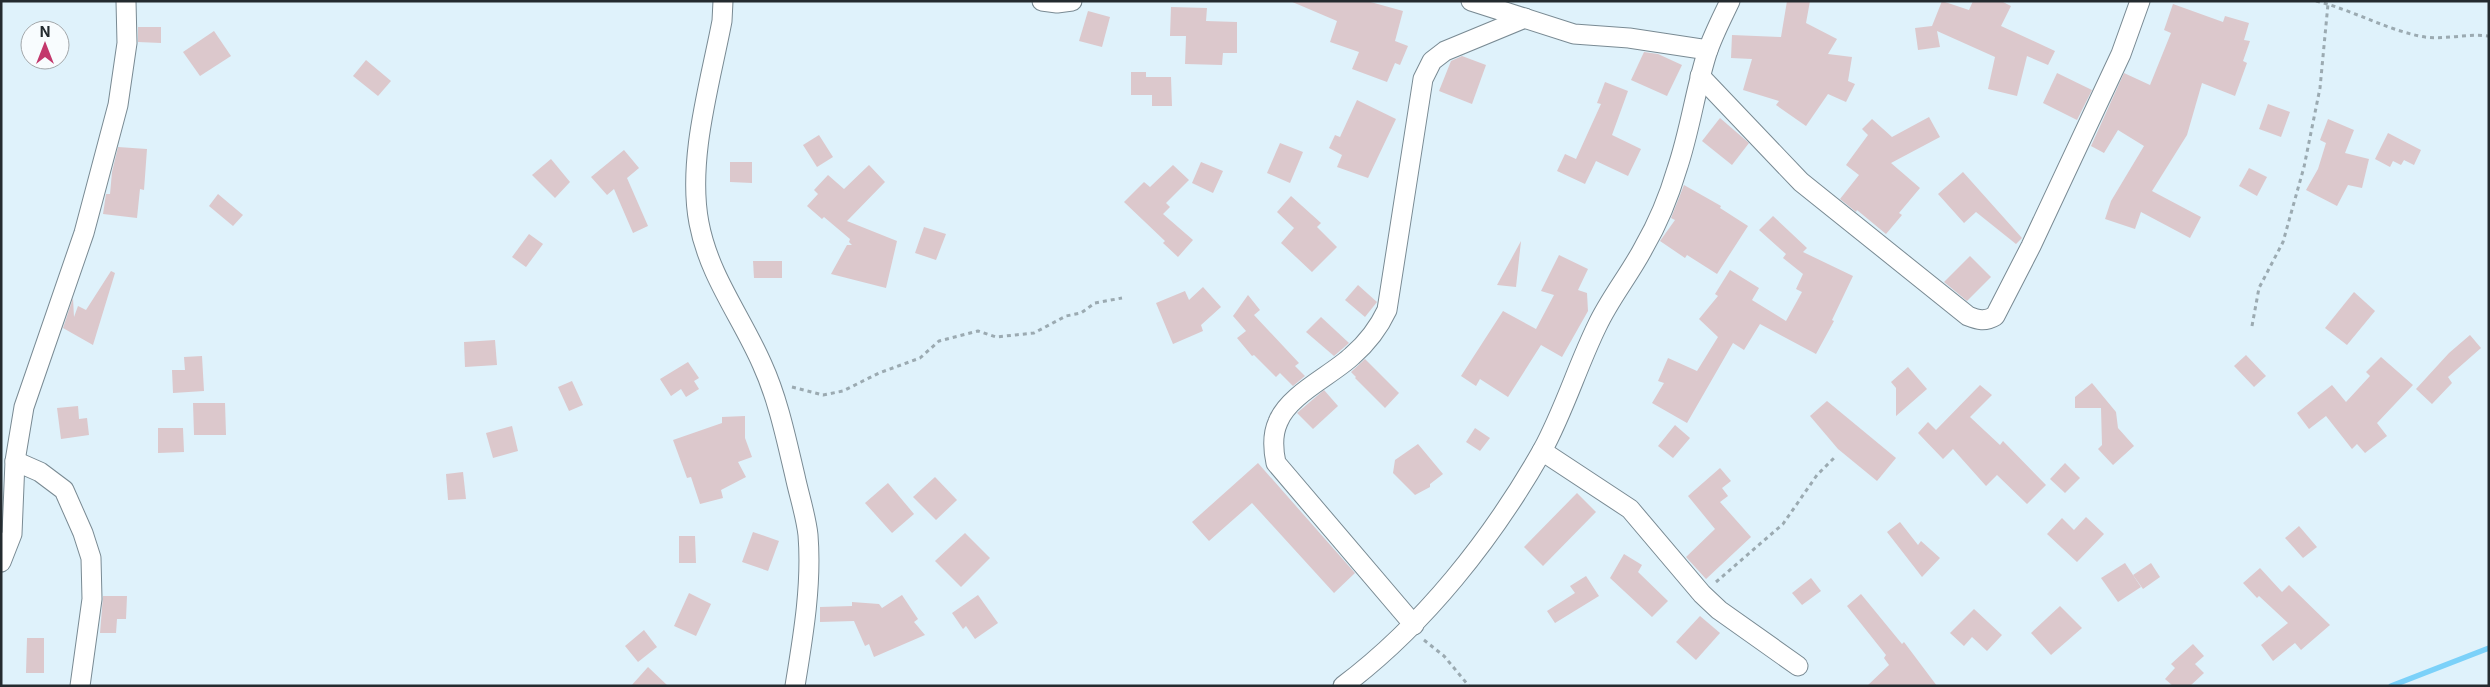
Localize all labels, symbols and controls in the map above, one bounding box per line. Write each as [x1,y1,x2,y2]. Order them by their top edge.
north arrow [20,20,70,70]
text: N [40,23,50,40]

